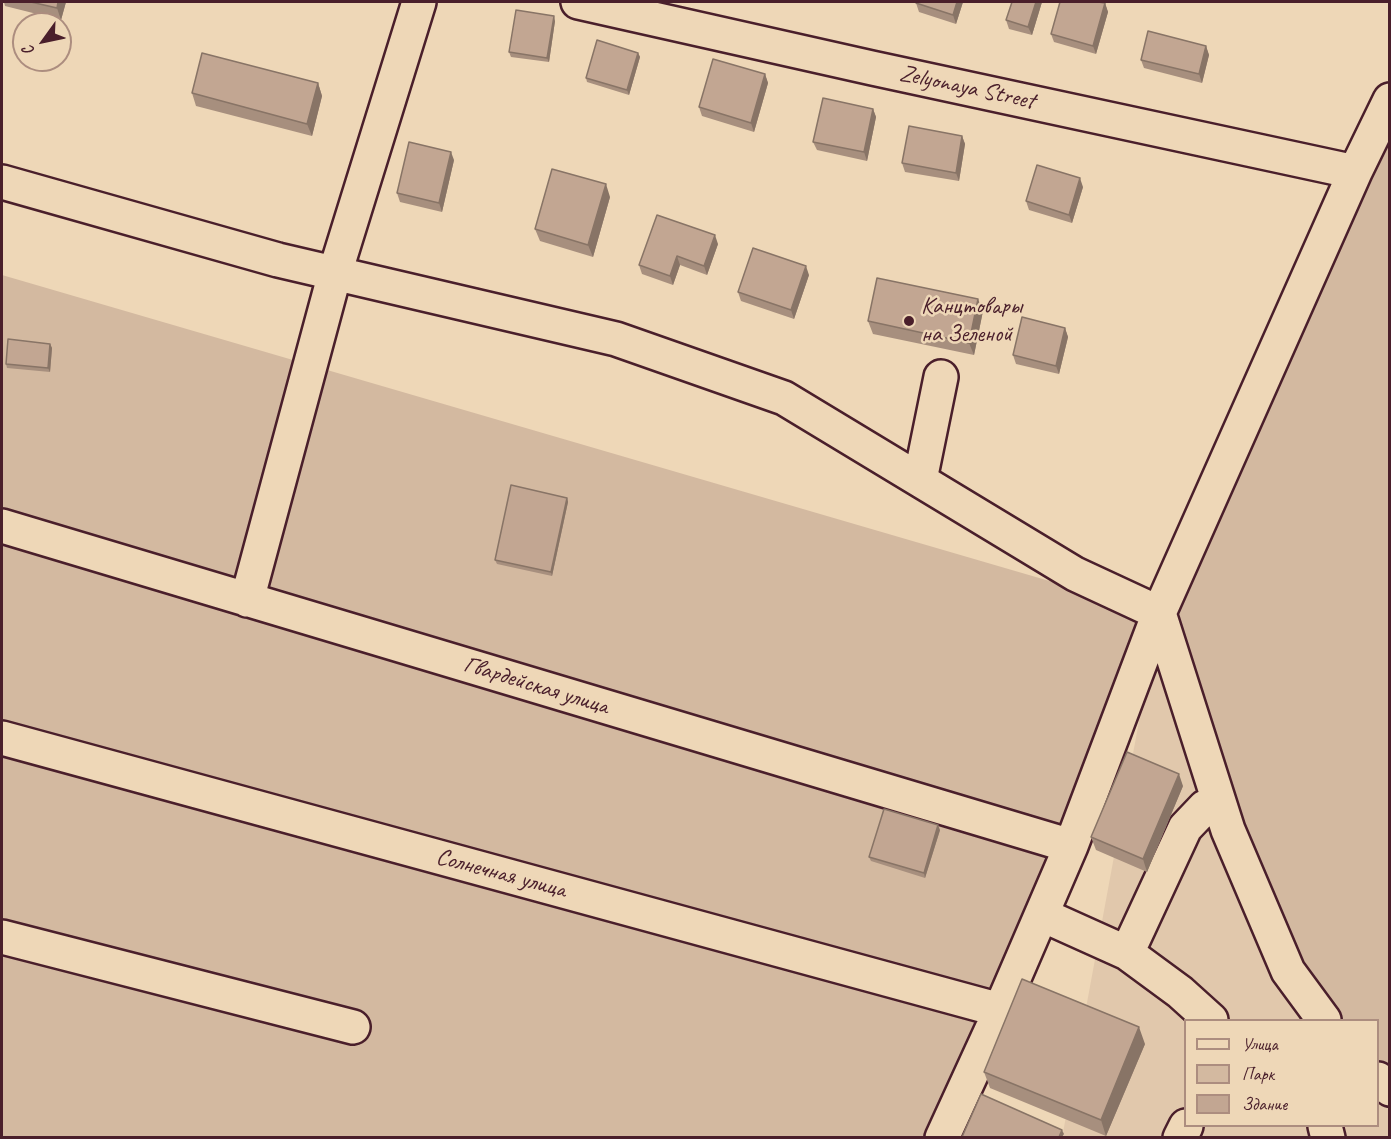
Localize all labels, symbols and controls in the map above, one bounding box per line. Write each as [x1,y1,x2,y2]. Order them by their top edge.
north arrow [12,12,72,72]
text: С [18,42,39,59]
street label: Zelyonaya Street [897,60,1037,116]
place label: Канцтовары на Зеленой [921,293,1022,349]
marker: Канцтовары на Зеленой [902,314,916,328]
street label: Гвардейская улица [460,650,612,722]
street label: Солнечная улица [433,843,569,905]
legend [1184,1019,1379,1127]
text: Улица [1242,1033,1278,1055]
text: Парк [1242,1063,1274,1085]
text: Здание [1242,1093,1287,1115]

